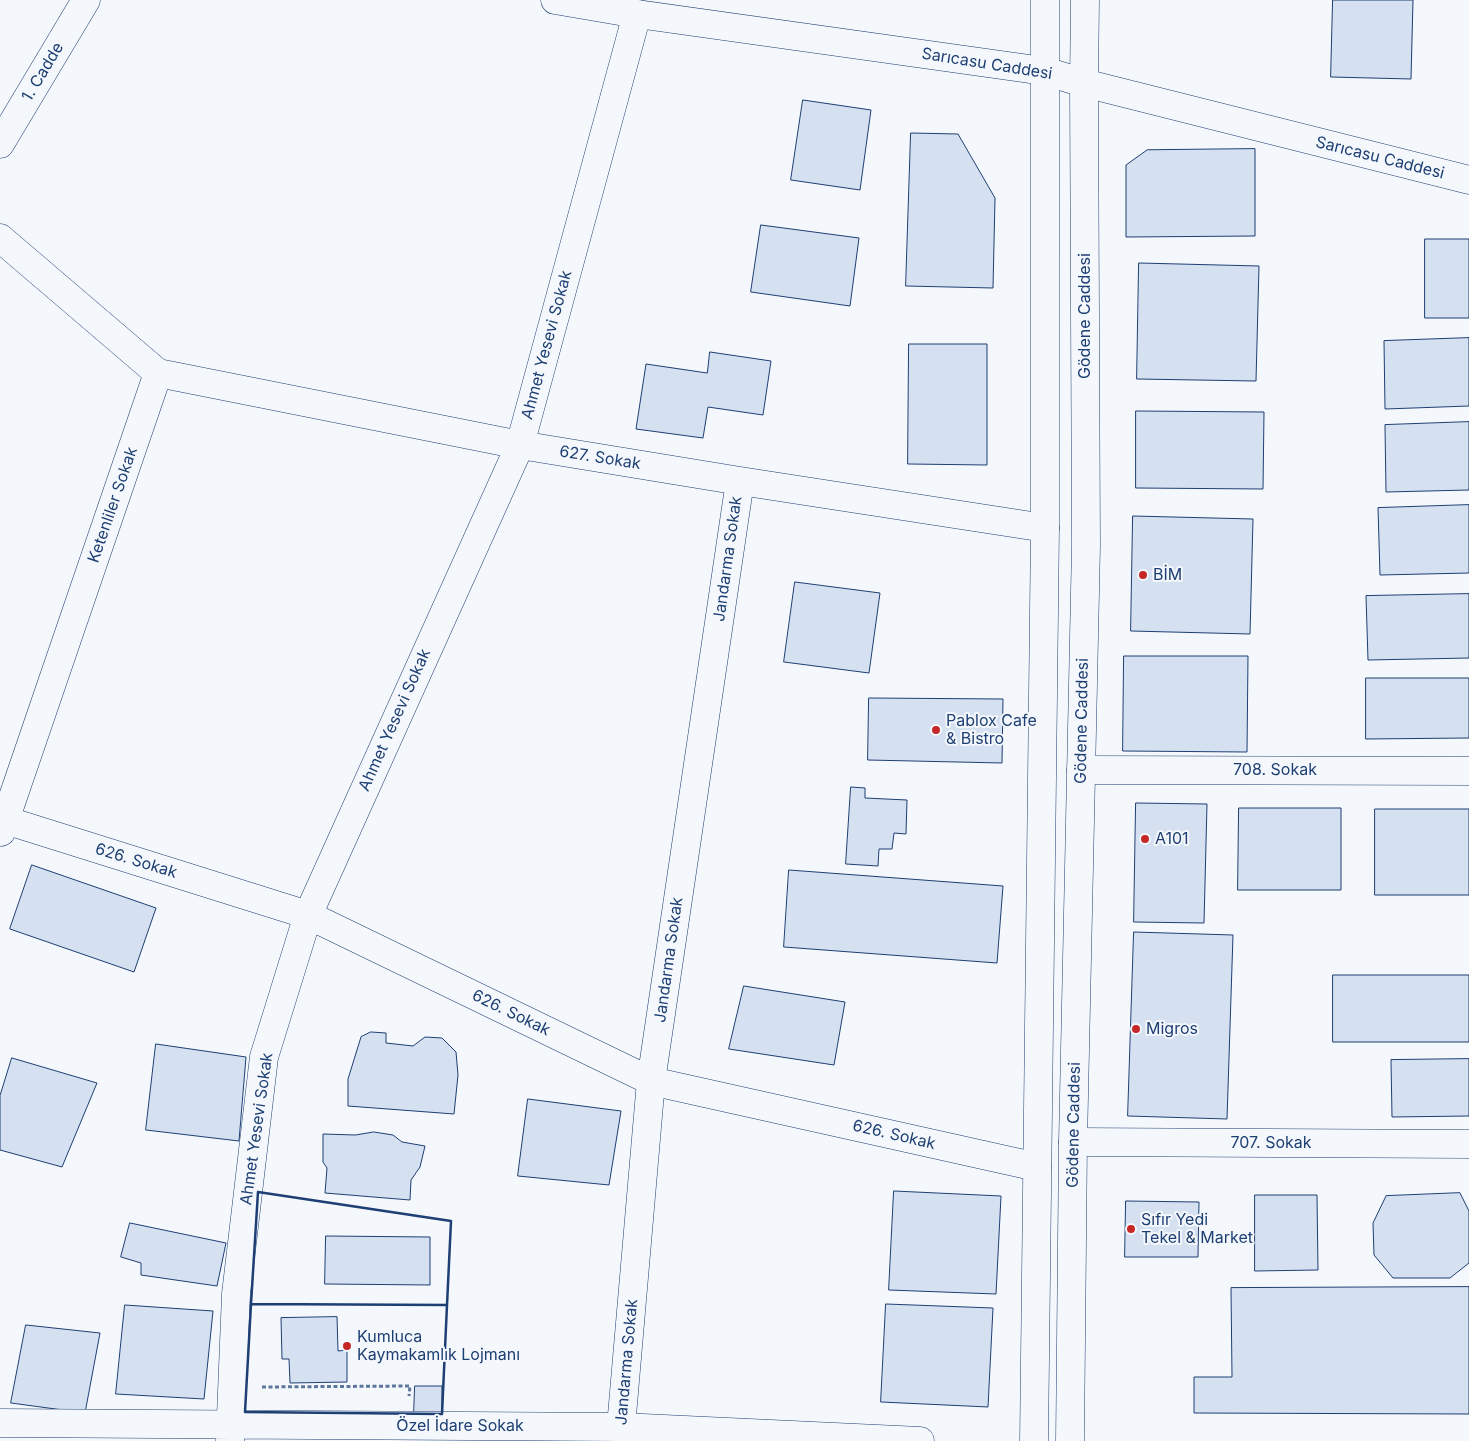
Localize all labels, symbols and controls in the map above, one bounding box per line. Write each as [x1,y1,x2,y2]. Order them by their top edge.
street label: 1. Cadde [18,39,68,105]
street label: Sarıcasu Caddesi [920,44,1054,84]
street label: Sarıcasu Caddesi [1314,133,1446,183]
street label: Gödene Caddesi [1075,253,1095,379]
street label: Ahmet Yesevi Sokak [518,268,576,422]
street label: 627. Sokak [558,442,642,474]
street label: Ketenliler Sokak [84,445,142,565]
street label: Jandarma Sokak [710,495,746,623]
place label: BİM [1153,565,1182,585]
marker: BİM [1137,569,1149,581]
street label: Ahmet Yesevi Sokak [355,646,435,794]
street label: Gödene Caddesi [1071,658,1093,784]
place label: Pablox Cafe & Bistro [946,711,1037,749]
marker: Pablox Cafe & Bistro [930,724,942,736]
street label: 708. Sokak [1233,760,1317,780]
place label: A101 [1155,829,1189,849]
marker: A101 [1139,833,1151,845]
street label: 626. Sokak [93,839,179,883]
street label: Jandarma Sokak [651,896,687,1024]
street label: 626. Sokak [469,986,553,1040]
place label: Migros [1146,1019,1198,1039]
marker: Migros [1130,1023,1142,1035]
street label: Ahmet Yesevi Sokak [237,1052,277,1206]
street label: Gödene Caddesi [1063,1062,1085,1188]
street label: 626. Sokak [851,1116,937,1154]
street label: 707. Sokak [1230,1133,1312,1153]
place label: Sıfır Yedi Tekel & Market [1141,1210,1253,1248]
marker: Sıfır Yedi Tekel & Market [1125,1223,1137,1235]
street label: Jandarma Sokak [612,1298,642,1426]
place label: Kumluca Kaymakamlık Lojmanı [357,1327,520,1365]
marker: Kumluca Kaymakamlık Lojmanı [341,1340,353,1352]
street label: Özel İdare Sokak [396,1416,524,1436]

